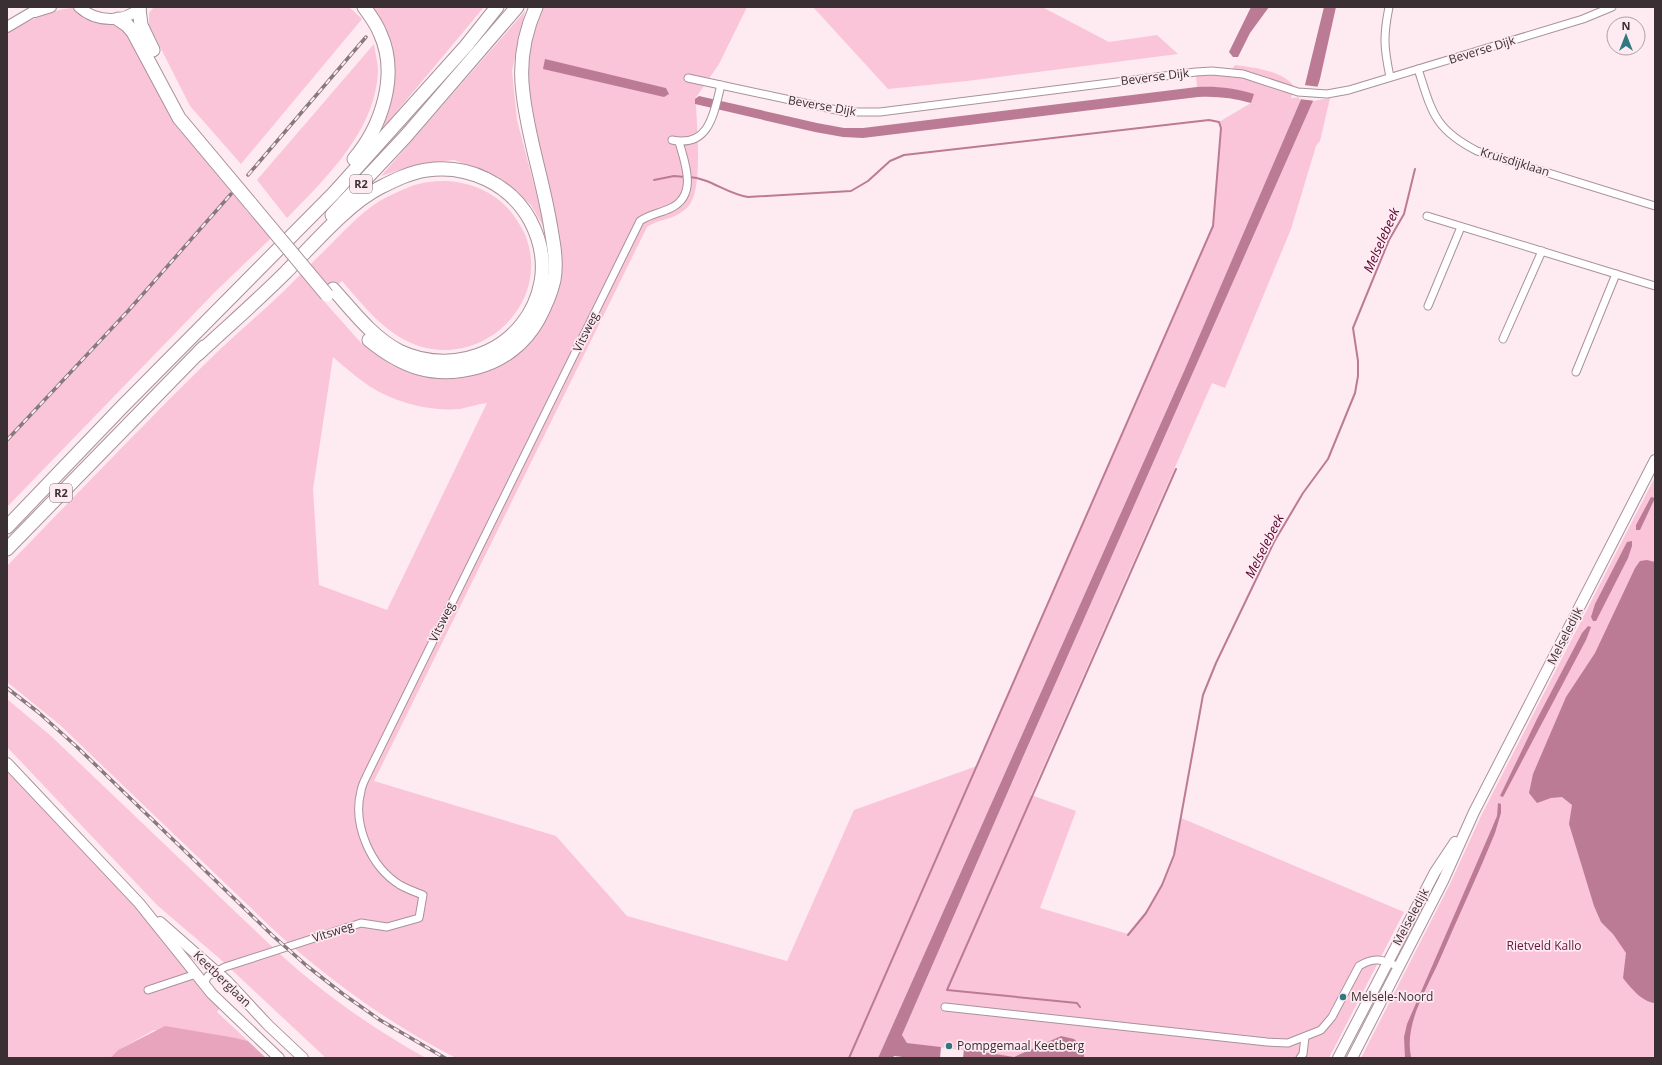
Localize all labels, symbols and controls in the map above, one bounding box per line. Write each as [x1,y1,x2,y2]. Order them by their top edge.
north arrow [1606,16,1646,56]
text: N [1622,18,1630,33]
street label: Beverse Dijk [1446,31,1518,68]
street label: Beverse Dijk [1120,64,1191,89]
street label: Beverse Dijk [787,91,858,120]
street label: Kruisdijklaan [1478,143,1552,180]
road number: R2 [350,175,372,193]
water label: Melselebeek [1359,204,1404,275]
street label: Vitsweg [569,308,603,355]
road number: R2 [50,484,72,502]
water label: Melselebeek [1240,510,1288,581]
street label: Vitsweg [425,598,459,645]
street label: Melseledijk [1543,603,1587,667]
street label: Melseledijk [1388,885,1433,948]
street label: Vitsweg [310,917,356,946]
park label: Rietveld Kallo [1507,937,1581,954]
street label: Keetberglaan [190,947,255,1011]
place label: Melsele-Noord [1351,988,1433,1005]
marker: Melsele-Noord [1338,992,1348,1002]
place label: Pompgemaal Keetberg [957,1037,1085,1054]
marker: Pompgemaal Keetberg [944,1041,954,1051]

